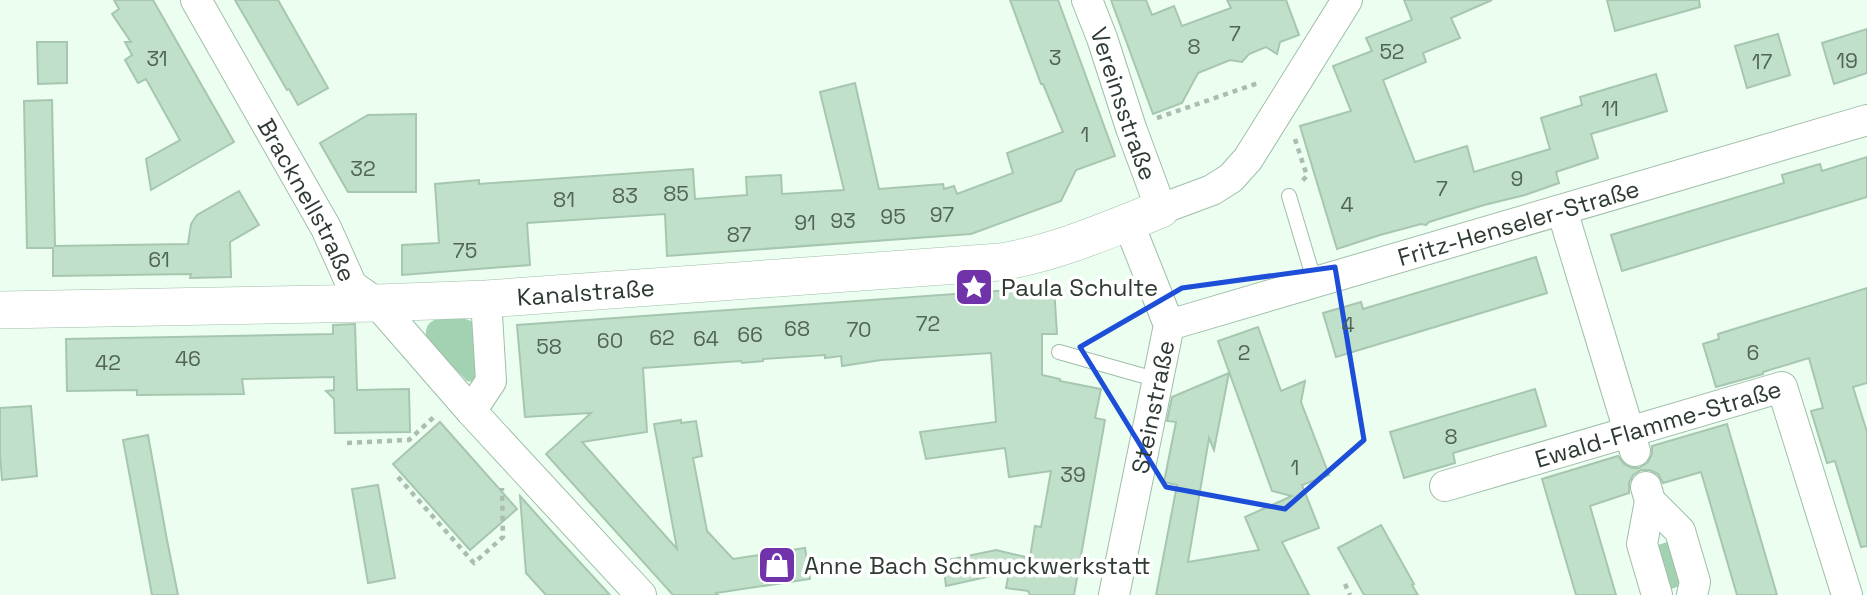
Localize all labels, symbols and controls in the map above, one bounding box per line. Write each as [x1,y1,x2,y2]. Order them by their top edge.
house number: 7 [1229,20,1241,47]
street label: Vereinsstraße [1084,22,1164,184]
house number: 8 [1187,33,1201,60]
house number: 52 [1379,38,1405,65]
house number: 3 [1049,44,1061,71]
house number: 31 [146,45,168,72]
house number: 19 [1836,47,1858,74]
house number: 17 [1752,48,1772,75]
house number: 11 [1601,95,1619,122]
street label: Bracknellstraße [251,113,364,286]
house number: 1 [1081,121,1089,148]
house number: 32 [350,155,376,182]
house number: 9 [1511,165,1523,192]
street label: Fritz-Henseler-Straße [1394,172,1643,273]
house number: 7 [1436,175,1448,202]
house number: 85 [663,180,689,207]
house number: 83 [612,182,638,209]
house number: 81 [553,186,575,213]
house number: 4 [1340,191,1354,218]
house number: 97 [930,201,954,228]
house number: 95 [880,203,906,230]
house number: 93 [830,207,856,234]
house number: 91 [794,209,816,236]
house number: 87 [727,221,751,248]
house number: 75 [453,237,477,264]
house number: 61 [148,246,170,273]
place icon: Paula Schulte [953,266,995,308]
street label: Kanalstraße [516,271,656,312]
place label: Paula Schulte [1001,272,1158,303]
house number: 72 [916,310,940,337]
house number: 4 [1341,311,1355,338]
house number: 68 [784,315,810,342]
house number: 70 [846,316,872,343]
house number: 66 [737,321,763,348]
house number: 62 [649,324,675,351]
house number: 64 [693,325,719,352]
house number: 60 [597,327,623,354]
house number: 58 [536,333,562,360]
street label: Steinstraße [1124,337,1181,476]
house number: 2 [1238,339,1250,366]
house number: 6 [1747,339,1759,366]
house number: 46 [175,345,201,372]
house number: 42 [95,349,121,376]
street label: Ewald-Flamme-Straße [1531,373,1785,474]
house number: 8 [1444,423,1458,450]
house number: 1 [1291,454,1299,481]
house number: 39 [1060,461,1086,488]
shop icon: Anne Bach Schmuckwerkstatt [756,544,798,586]
place label: Anne Bach Schmuckwerkstatt [804,550,1150,581]

